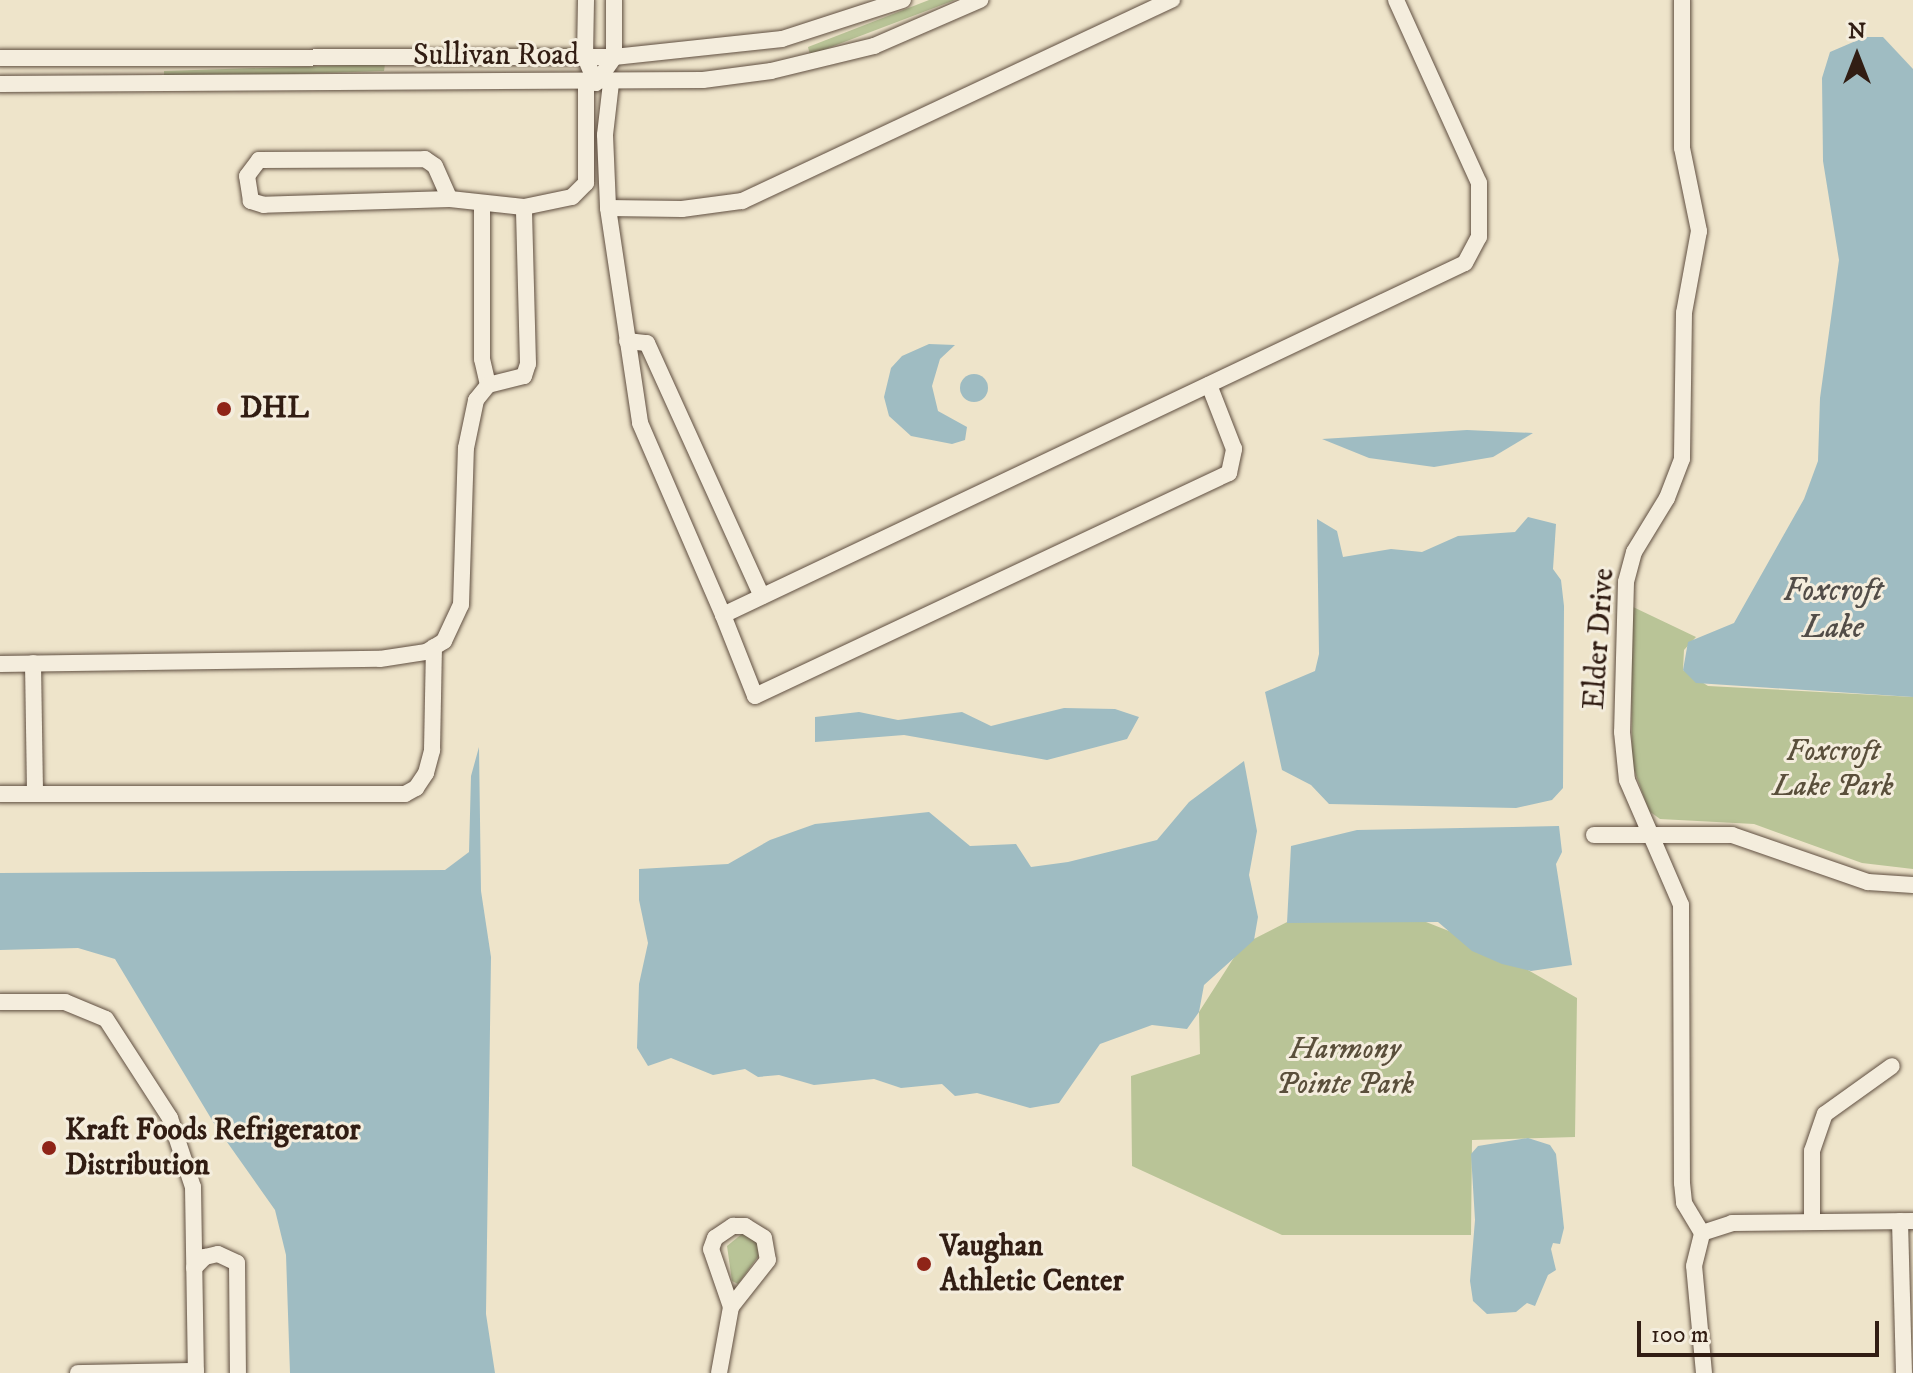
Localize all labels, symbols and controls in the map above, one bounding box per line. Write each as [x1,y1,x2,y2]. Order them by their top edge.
north arrow [1817,16,1897,96]
text: N [1848,18,1866,45]
street label: Sullivan Road [413,38,579,74]
place label: DHL [240,391,309,427]
marker: DHL [215,400,233,418]
street label: Elder Drive [1577,567,1623,711]
water label: Foxcroft Lake [1783,573,1883,648]
park label: Foxcroft Lake Park [1773,734,1893,804]
park label: Harmony Pointe Park [1276,1032,1414,1102]
place label: Kraft Foods Refrigerator Distribution [65,1113,360,1184]
marker: Kraft Foods Refrigerator Distribution [40,1139,58,1157]
place label: Vaughan Athletic Center [940,1229,1124,1300]
marker: Vaughan Athletic Center [915,1255,933,1273]
scale bar [1641,1305,1883,1355]
text: 100 m [1651,1320,1709,1350]

